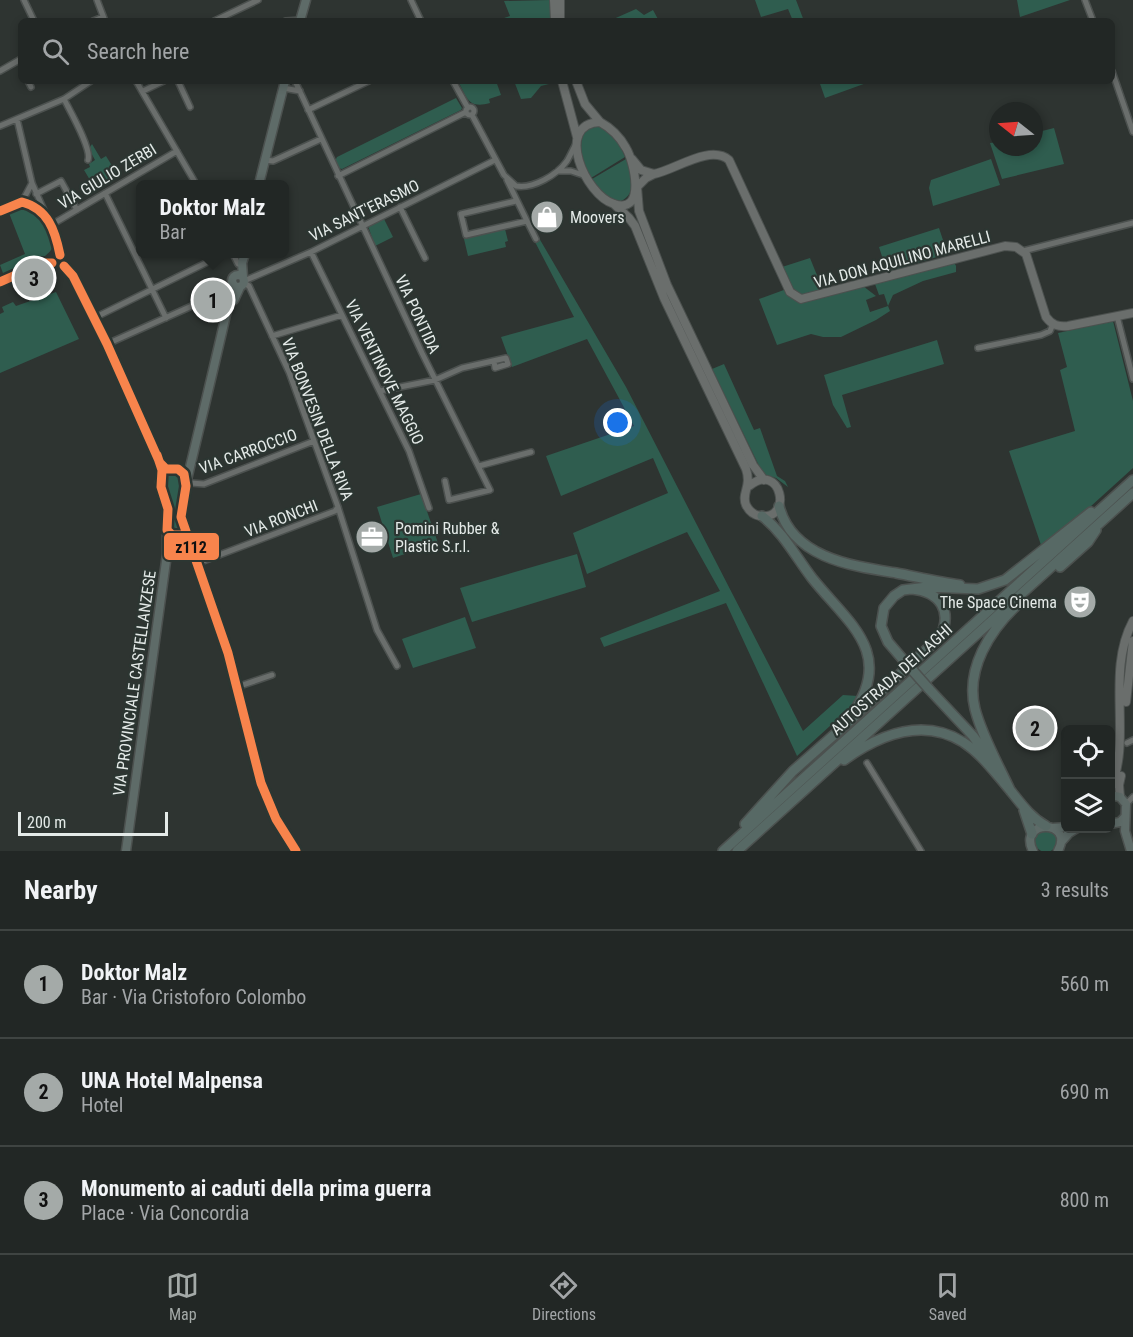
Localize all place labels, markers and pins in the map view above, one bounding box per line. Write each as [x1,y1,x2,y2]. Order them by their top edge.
shop icon: Moovers [529,199,565,235]
place label: Moovers [570,208,624,227]
pin: 3 [15,256,54,300]
pin: 1 [194,278,232,322]
office icon: Pomini Rubber & Plastic S.r.l. [354,519,390,555]
place label: Pomini Rubber & Plastic S.r.l. [395,519,500,556]
theatre icon: The Space Cinema [1062,584,1098,620]
place label: The Space Cinema [940,593,1057,612]
pin: 2 [1016,706,1054,750]

